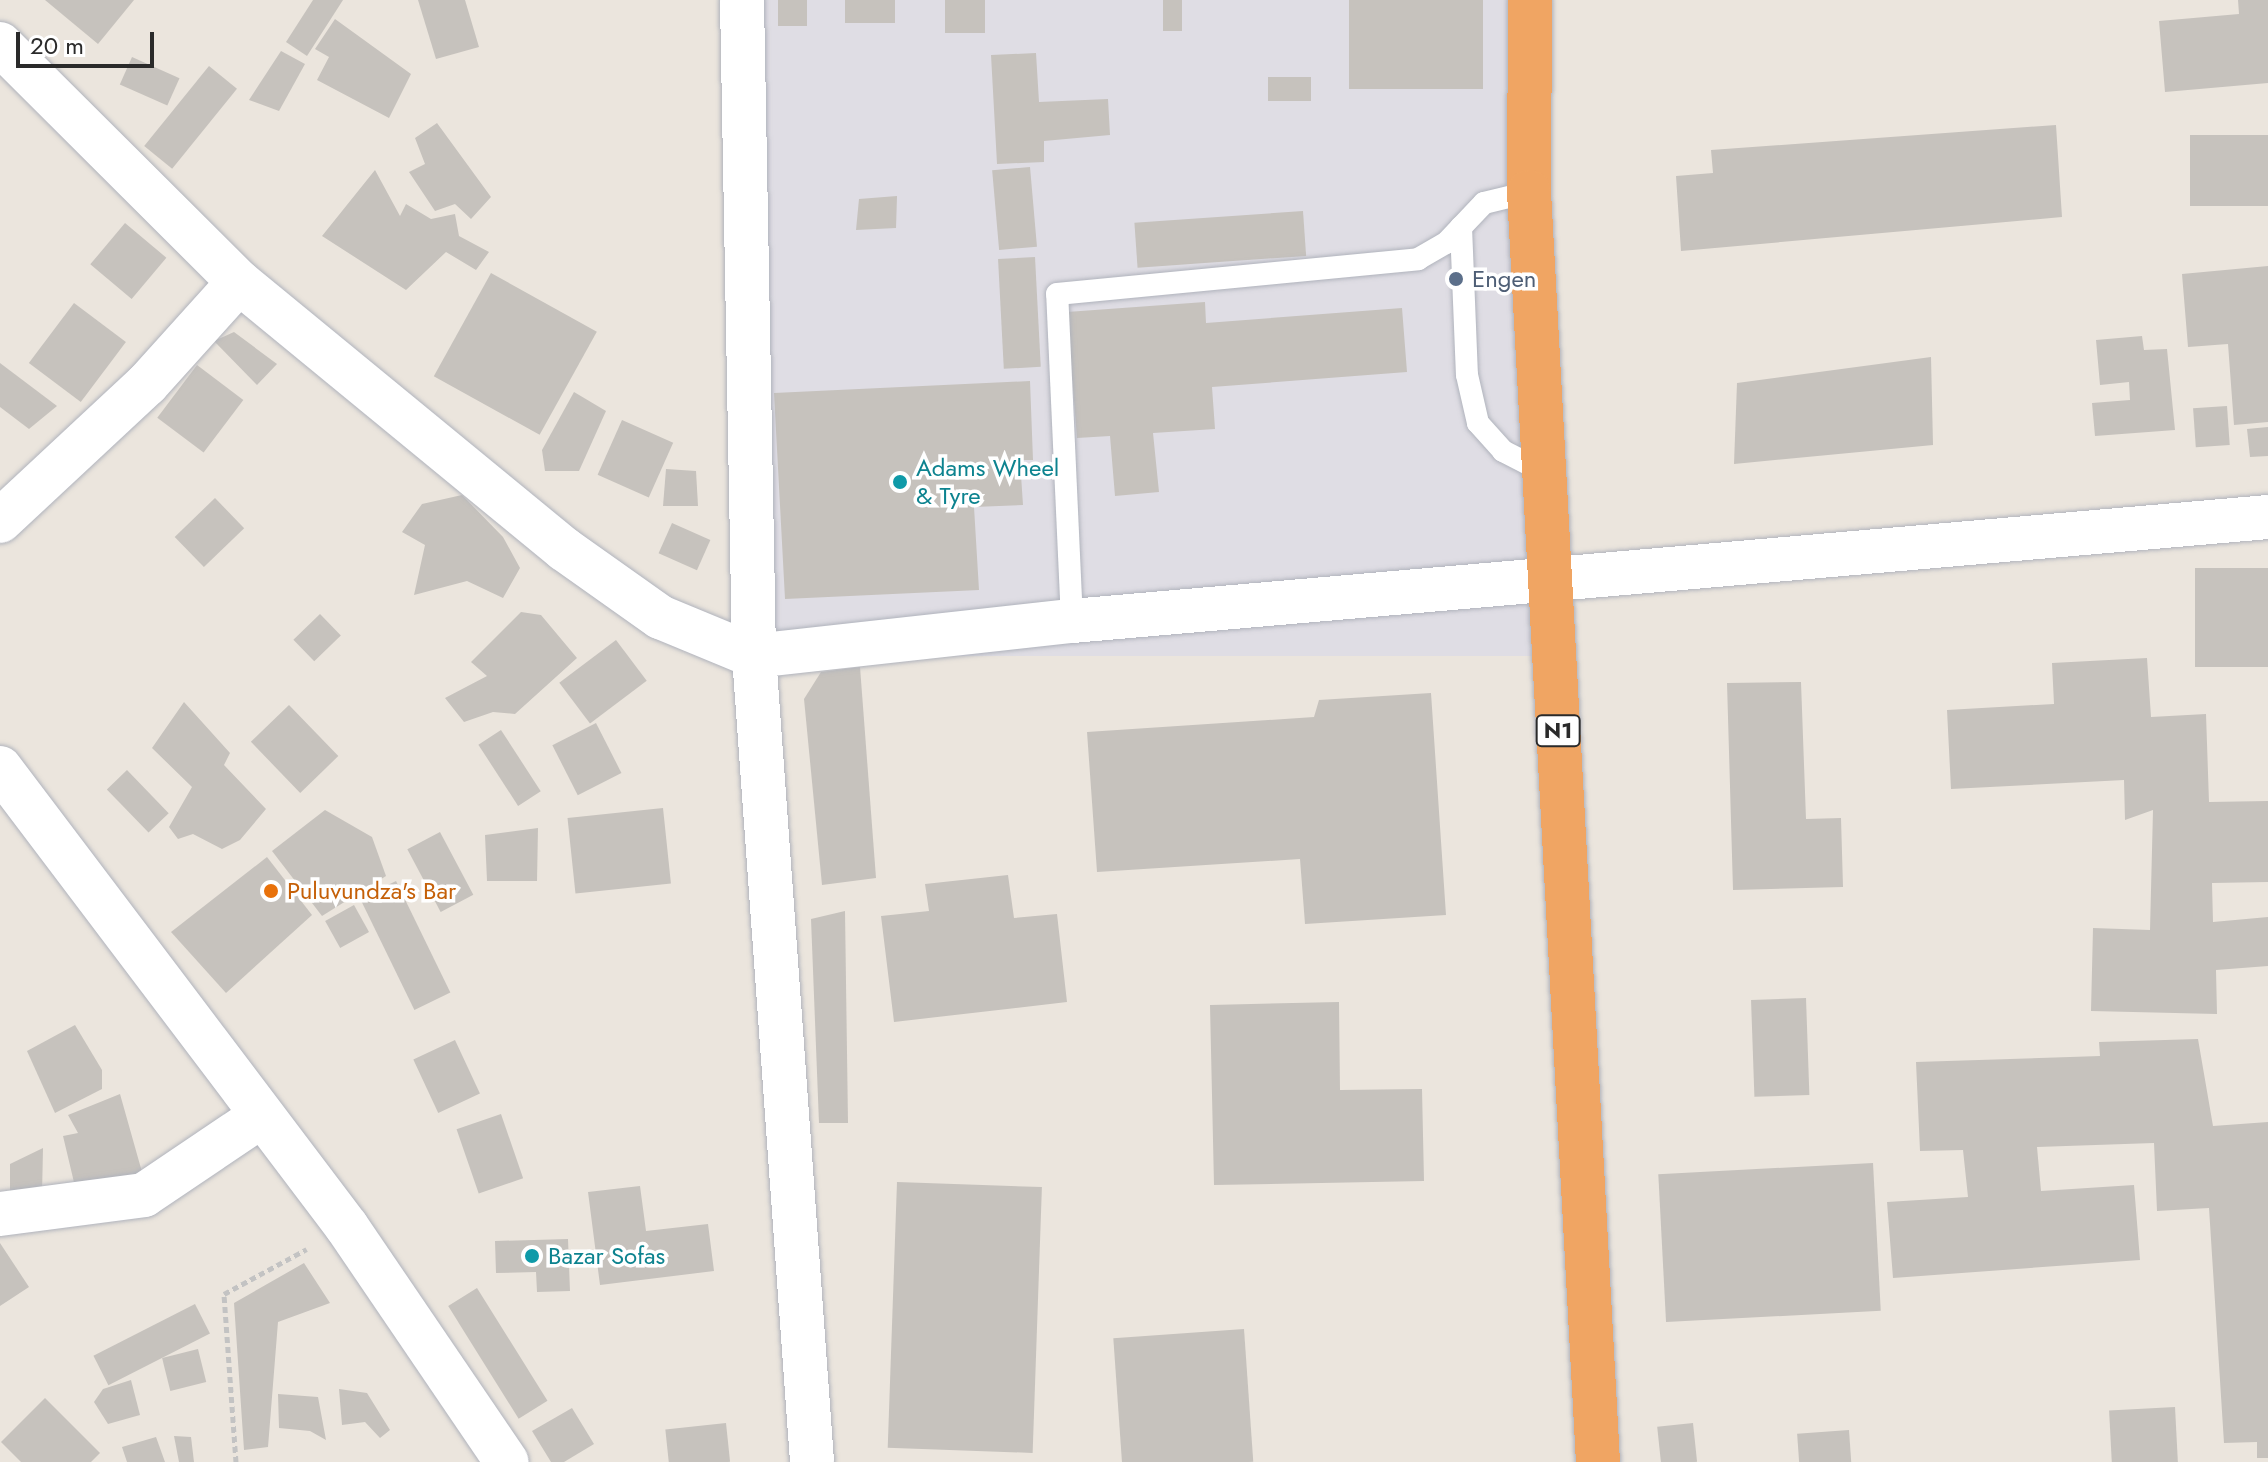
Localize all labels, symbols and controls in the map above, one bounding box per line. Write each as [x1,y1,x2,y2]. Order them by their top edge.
scale bar [20,16,158,66]
text: 20 m [30,28,84,63]
place label: Engen [1472,265,1536,293]
marker: Engen [1447,270,1465,288]
place label: Adams Wheel & Tyre [916,454,1059,510]
marker: Adams Wheel & Tyre [891,473,909,491]
road number: N1 [1534,713,1582,749]
place label: Puluvundza's Bar [287,877,456,905]
marker: Puluvundza's Bar [262,882,280,900]
place label: Bazar Sofas [548,1242,665,1270]
marker: Bazar Sofas [523,1247,541,1265]

